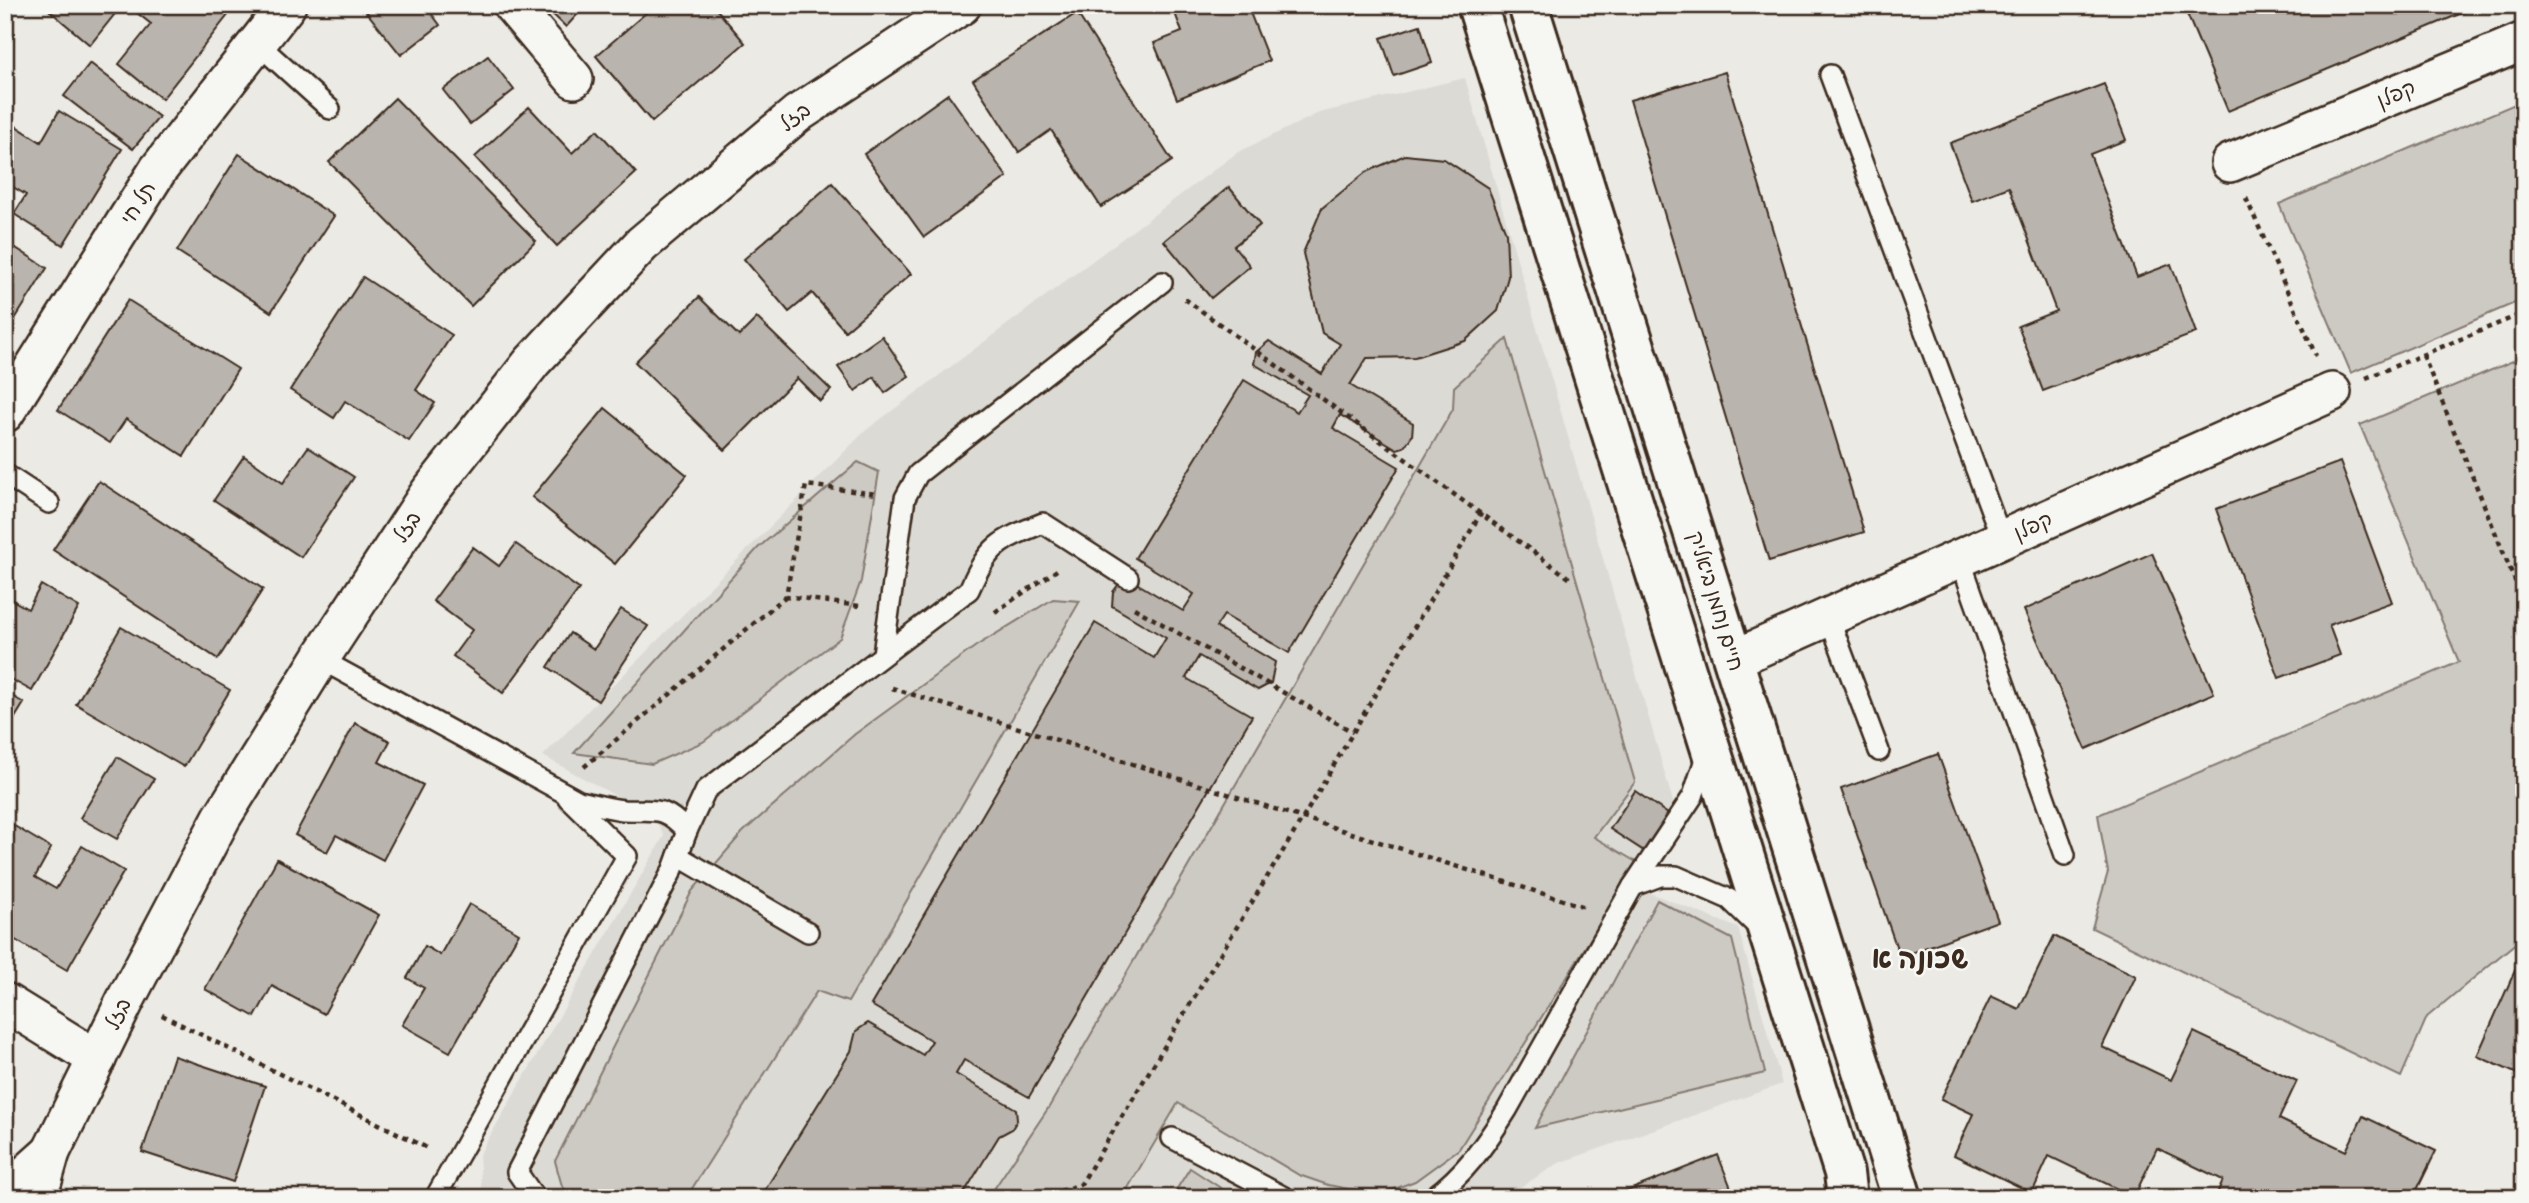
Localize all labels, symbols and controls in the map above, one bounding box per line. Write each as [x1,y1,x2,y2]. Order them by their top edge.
street label: קפלן [2372,73,2419,114]
street label: בזל [774,96,816,137]
street label: תל חי [114,176,161,229]
street label: קפלן [2009,505,2056,546]
street label: בזל [386,506,427,548]
street label: חיים נחמן ביאליק [1682,527,1751,674]
district label: שכונה א [1872,940,1968,976]
street label: בזל [98,993,137,1034]

